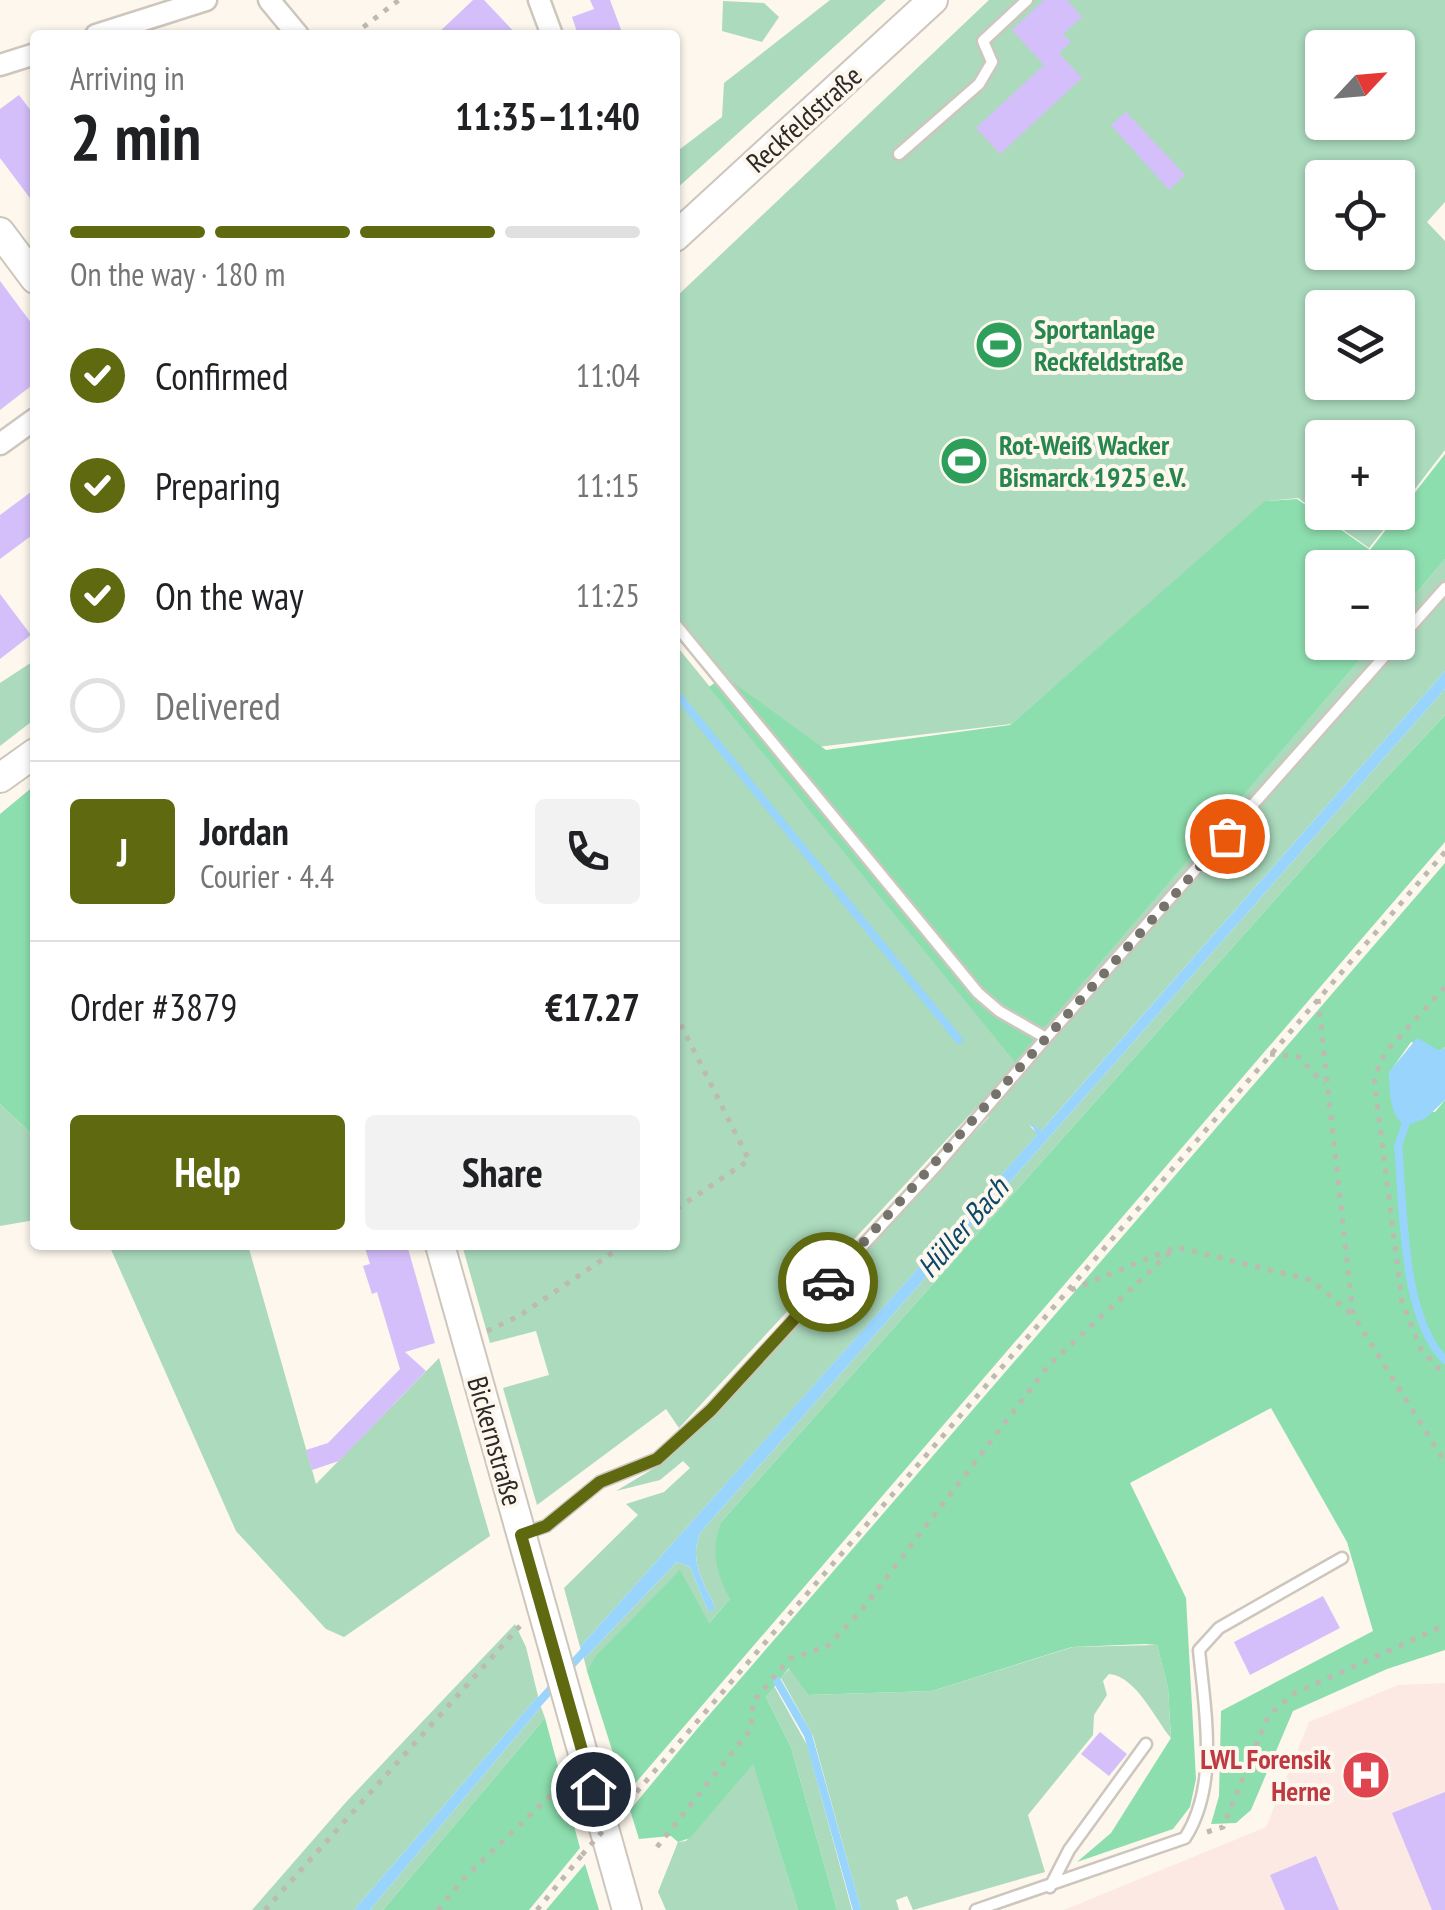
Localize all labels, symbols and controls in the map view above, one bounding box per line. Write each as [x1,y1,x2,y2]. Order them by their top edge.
north arrow [1305,30,1415,140]
map controls [1305,30,1415,660]
text: Arriving in [70,57,185,99]
street label: Reckfeldstraße [738,57,869,180]
text: 11:35–11:40 [455,91,640,140]
text: 2 min [70,94,201,178]
button: locate [1305,160,1415,270]
text: On the way · 180 m [70,253,285,295]
button: layers [1305,290,1415,400]
place label: Sportanlage Reckfeldstraße [1034,310,1184,379]
sports icon: Sportanlage Reckfeldstraße [973,319,1025,371]
icon: check [70,348,125,403]
text: Confirmed [155,351,288,400]
text: 11:04 [576,354,640,396]
button: + [1305,420,1415,530]
place label: Rot-Weiß Wacker Bismarck 1925 e.V. [999,426,1187,495]
sports icon: Rot-Weiß Wacker Bismarck 1925 e.V. [938,435,990,487]
icon: check [70,458,125,513]
text: Preparing [155,461,281,510]
text: 11:15 [576,464,640,506]
button: − [1305,550,1415,660]
icon: check [70,568,125,623]
text: On the way [155,571,303,620]
text: 11:25 [576,574,640,616]
text: Delivered [155,681,281,730]
pin [1185,794,1270,879]
button: phone [535,799,640,904]
text: Jordan [200,806,289,855]
icon: bag [1200,809,1255,864]
text: J [117,827,128,876]
text: Courier · 4.4 [200,855,334,897]
text: Order #3879 [70,982,237,1031]
text: €17.27 [545,982,640,1031]
button: Help [70,1115,345,1230]
button: Share [365,1115,640,1230]
water label: Hüller Bach [908,1168,1017,1285]
courier [778,1232,878,1332]
icon: car [801,1255,856,1310]
street label: Bickernstraße [459,1372,532,1510]
place label: LWL Forensik Herne [1200,1740,1331,1809]
pin [551,1747,636,1832]
hospital icon: LWL Forensik Herne [1340,1749,1392,1801]
icon: home [566,1762,621,1817]

